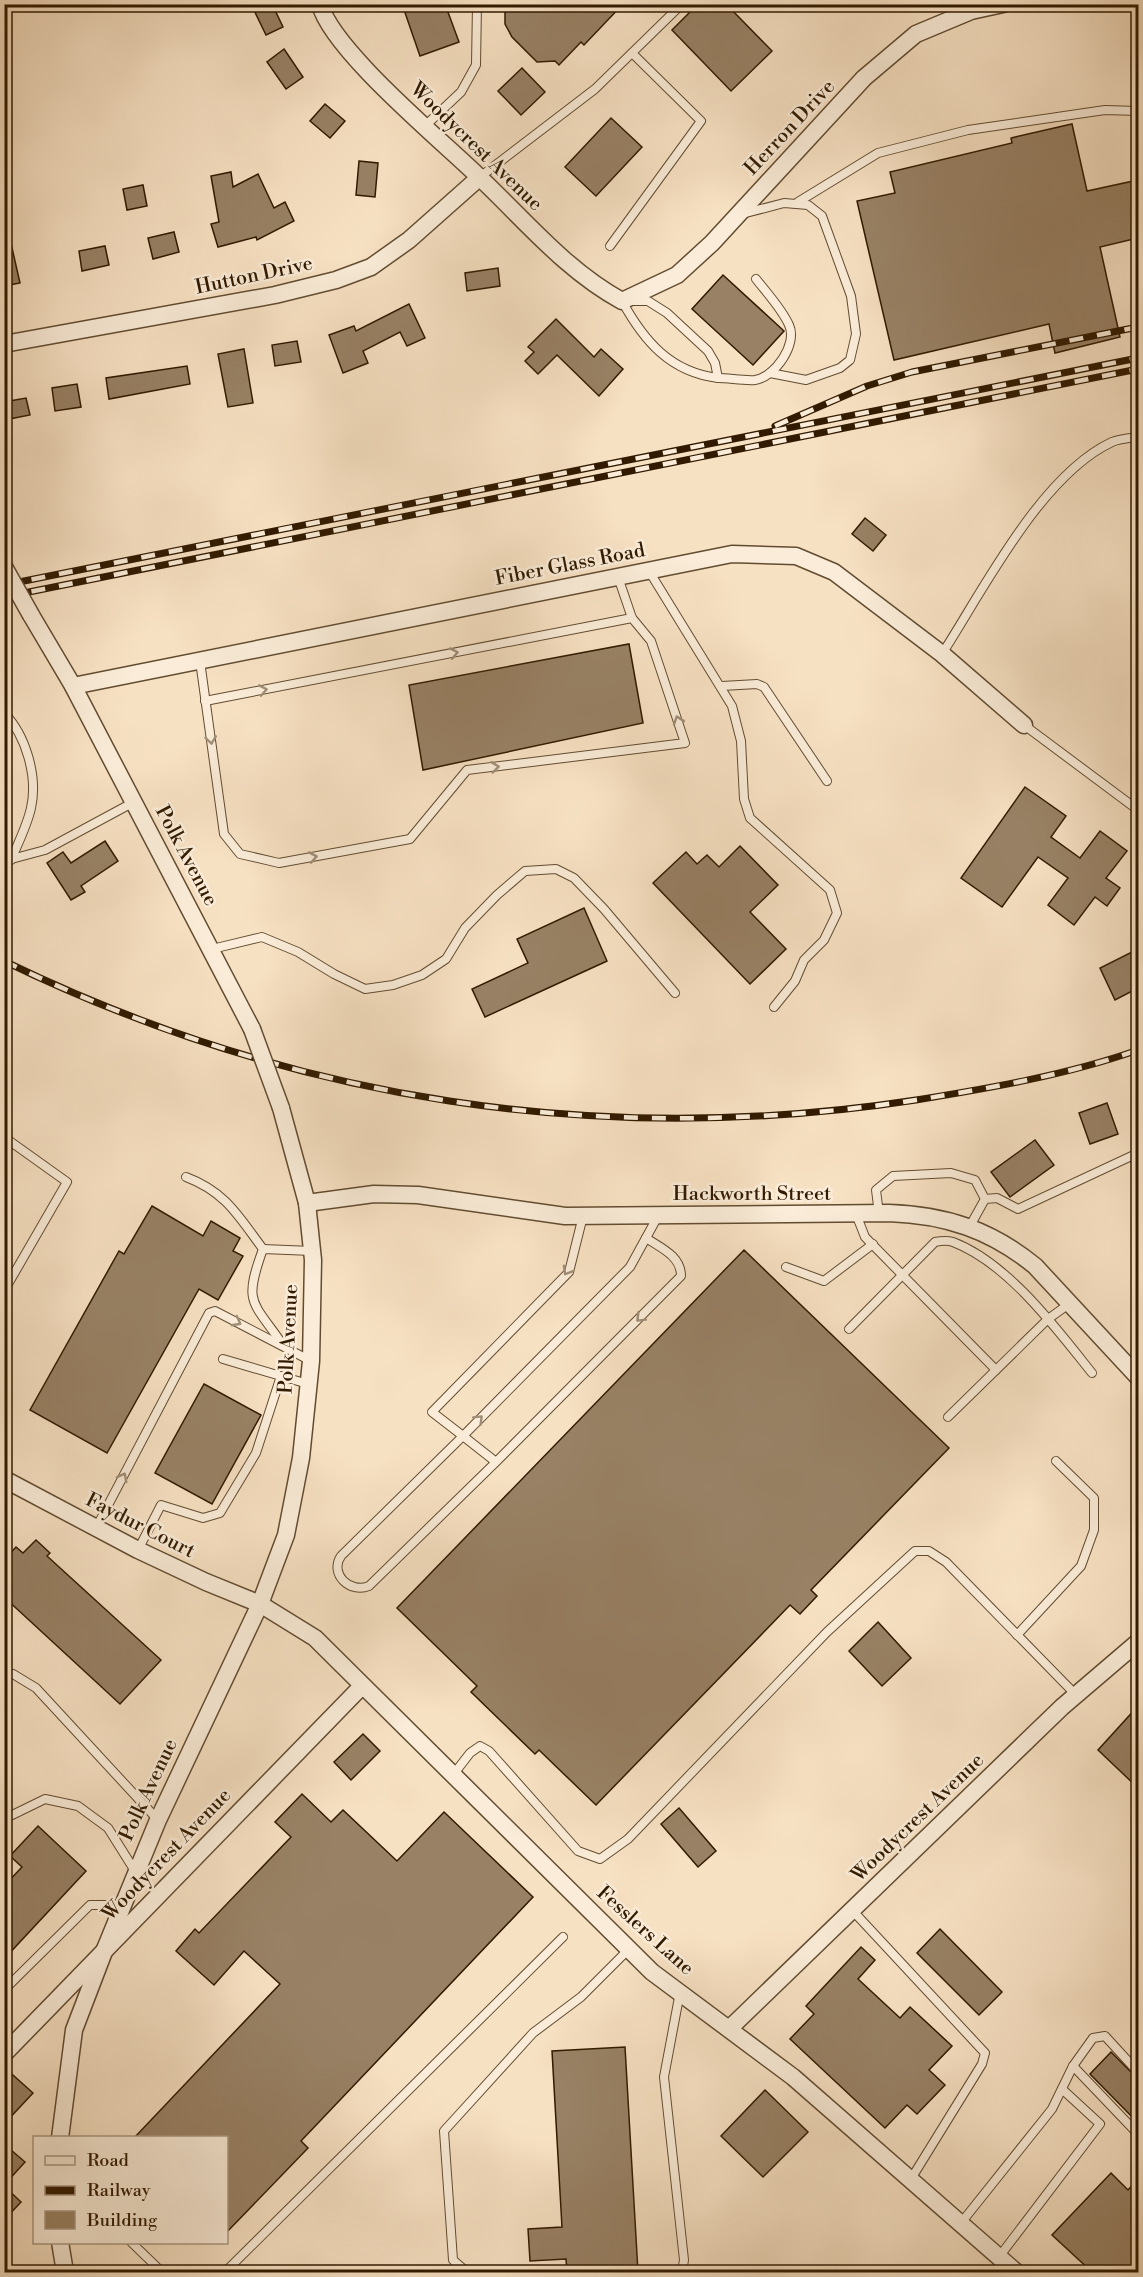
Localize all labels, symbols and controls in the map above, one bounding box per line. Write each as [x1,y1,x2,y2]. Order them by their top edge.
street label: Herron Drive [739,75,841,181]
street label: Woodycrest Avenue [404,77,548,217]
street label: Hutton Drive [193,251,315,301]
street label: Fiber Glass Road [493,538,648,592]
one-way arrow [449,647,459,660]
one-way arrow [258,684,268,697]
one-way arrow [672,715,685,726]
one-way arrow [204,735,216,744]
one-way arrow [490,761,499,774]
street label: Polk Avenue [149,802,223,910]
one-way arrow [307,851,317,864]
street label: Hackworth Street [673,1182,831,1207]
one-way arrow [563,1265,574,1276]
street label: Polk Avenue [274,1283,304,1395]
one-way arrow [636,1310,647,1321]
one-way arrow [230,1315,241,1326]
one-way arrow [472,1415,483,1426]
one-way arrow [116,1472,127,1483]
street label: Faydur Court [81,1488,199,1564]
street label: Polk Avenue [114,1735,184,1845]
street label: Woodycrest Avenue [846,1748,990,1888]
street label: Woodycrest Avenue [97,1783,237,1927]
street label: Fesslers Lane [591,1881,699,1981]
legend [33,2136,228,2244]
text: Road [87,2149,130,2172]
text: Railway [87,2179,151,2202]
text: Building [86,2209,158,2232]

